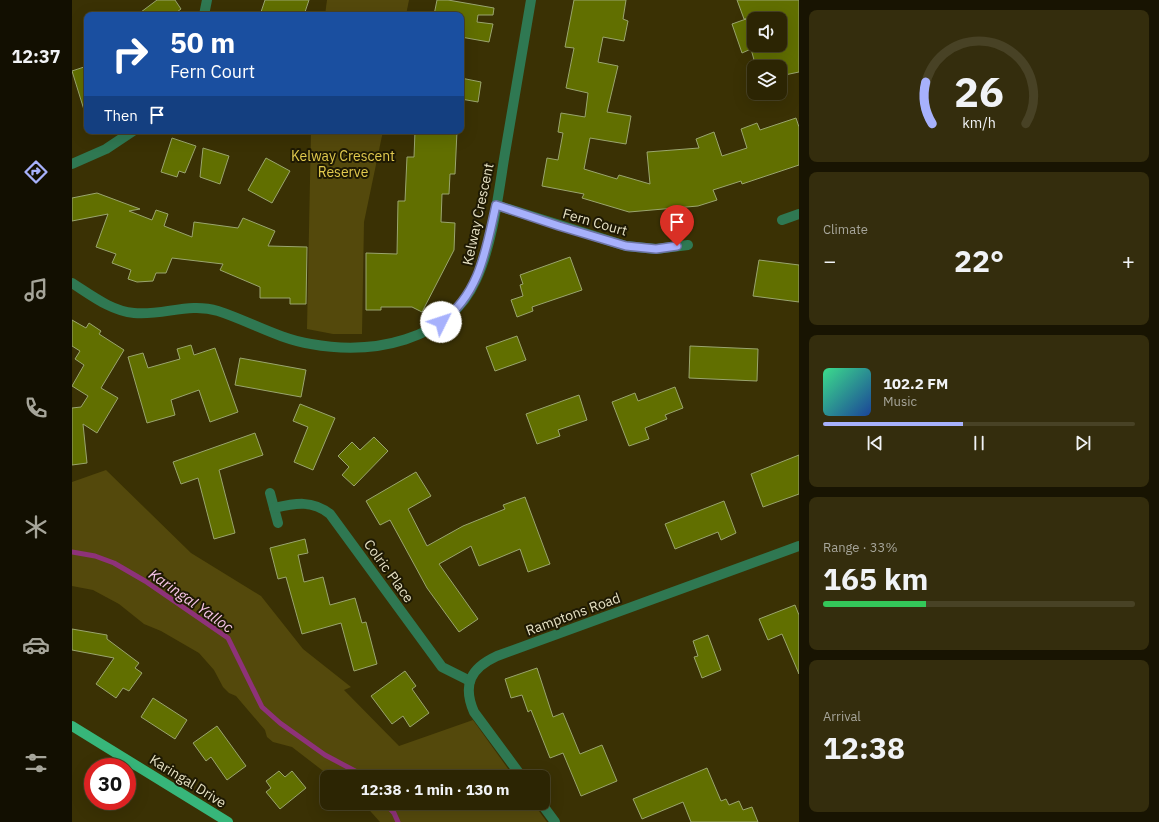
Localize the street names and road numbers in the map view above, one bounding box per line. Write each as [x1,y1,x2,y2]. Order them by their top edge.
street label: Kelway Crescent [458,161,498,267]
street label: Fern Court [561,204,629,240]
street label: Colric Place [360,536,418,606]
street label: Ramptons Road [523,589,623,639]
street label: Karingal Drive [146,750,230,812]

